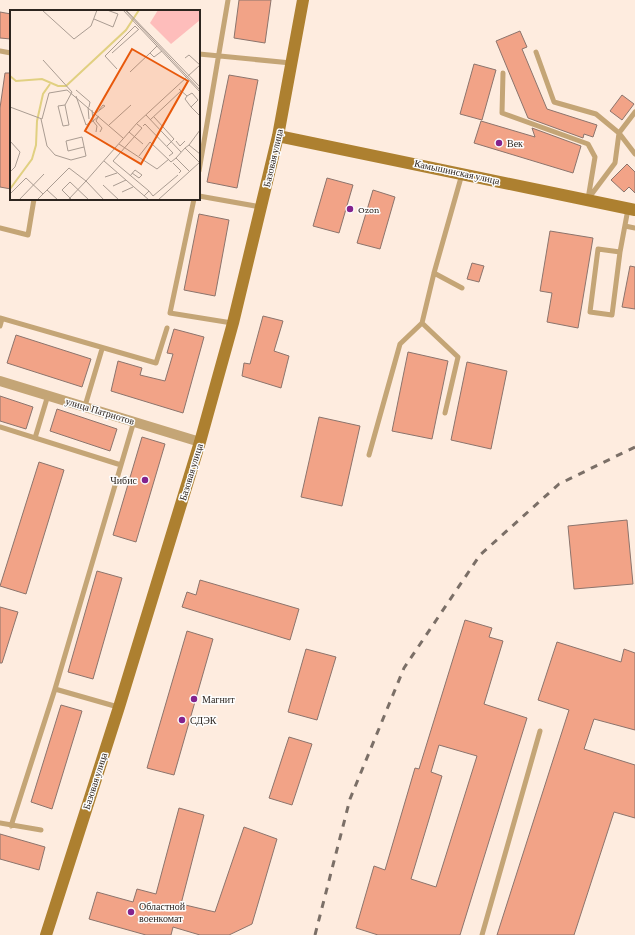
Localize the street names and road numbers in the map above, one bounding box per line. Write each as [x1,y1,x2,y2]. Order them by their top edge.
street label: Базовая улица [261,127,285,188]
street label: Камышинская улица [413,158,501,187]
street label: улица Патриотов [64,395,136,427]
street label: Базовая улица [177,442,205,502]
street label: Базовая улица [81,751,110,811]

